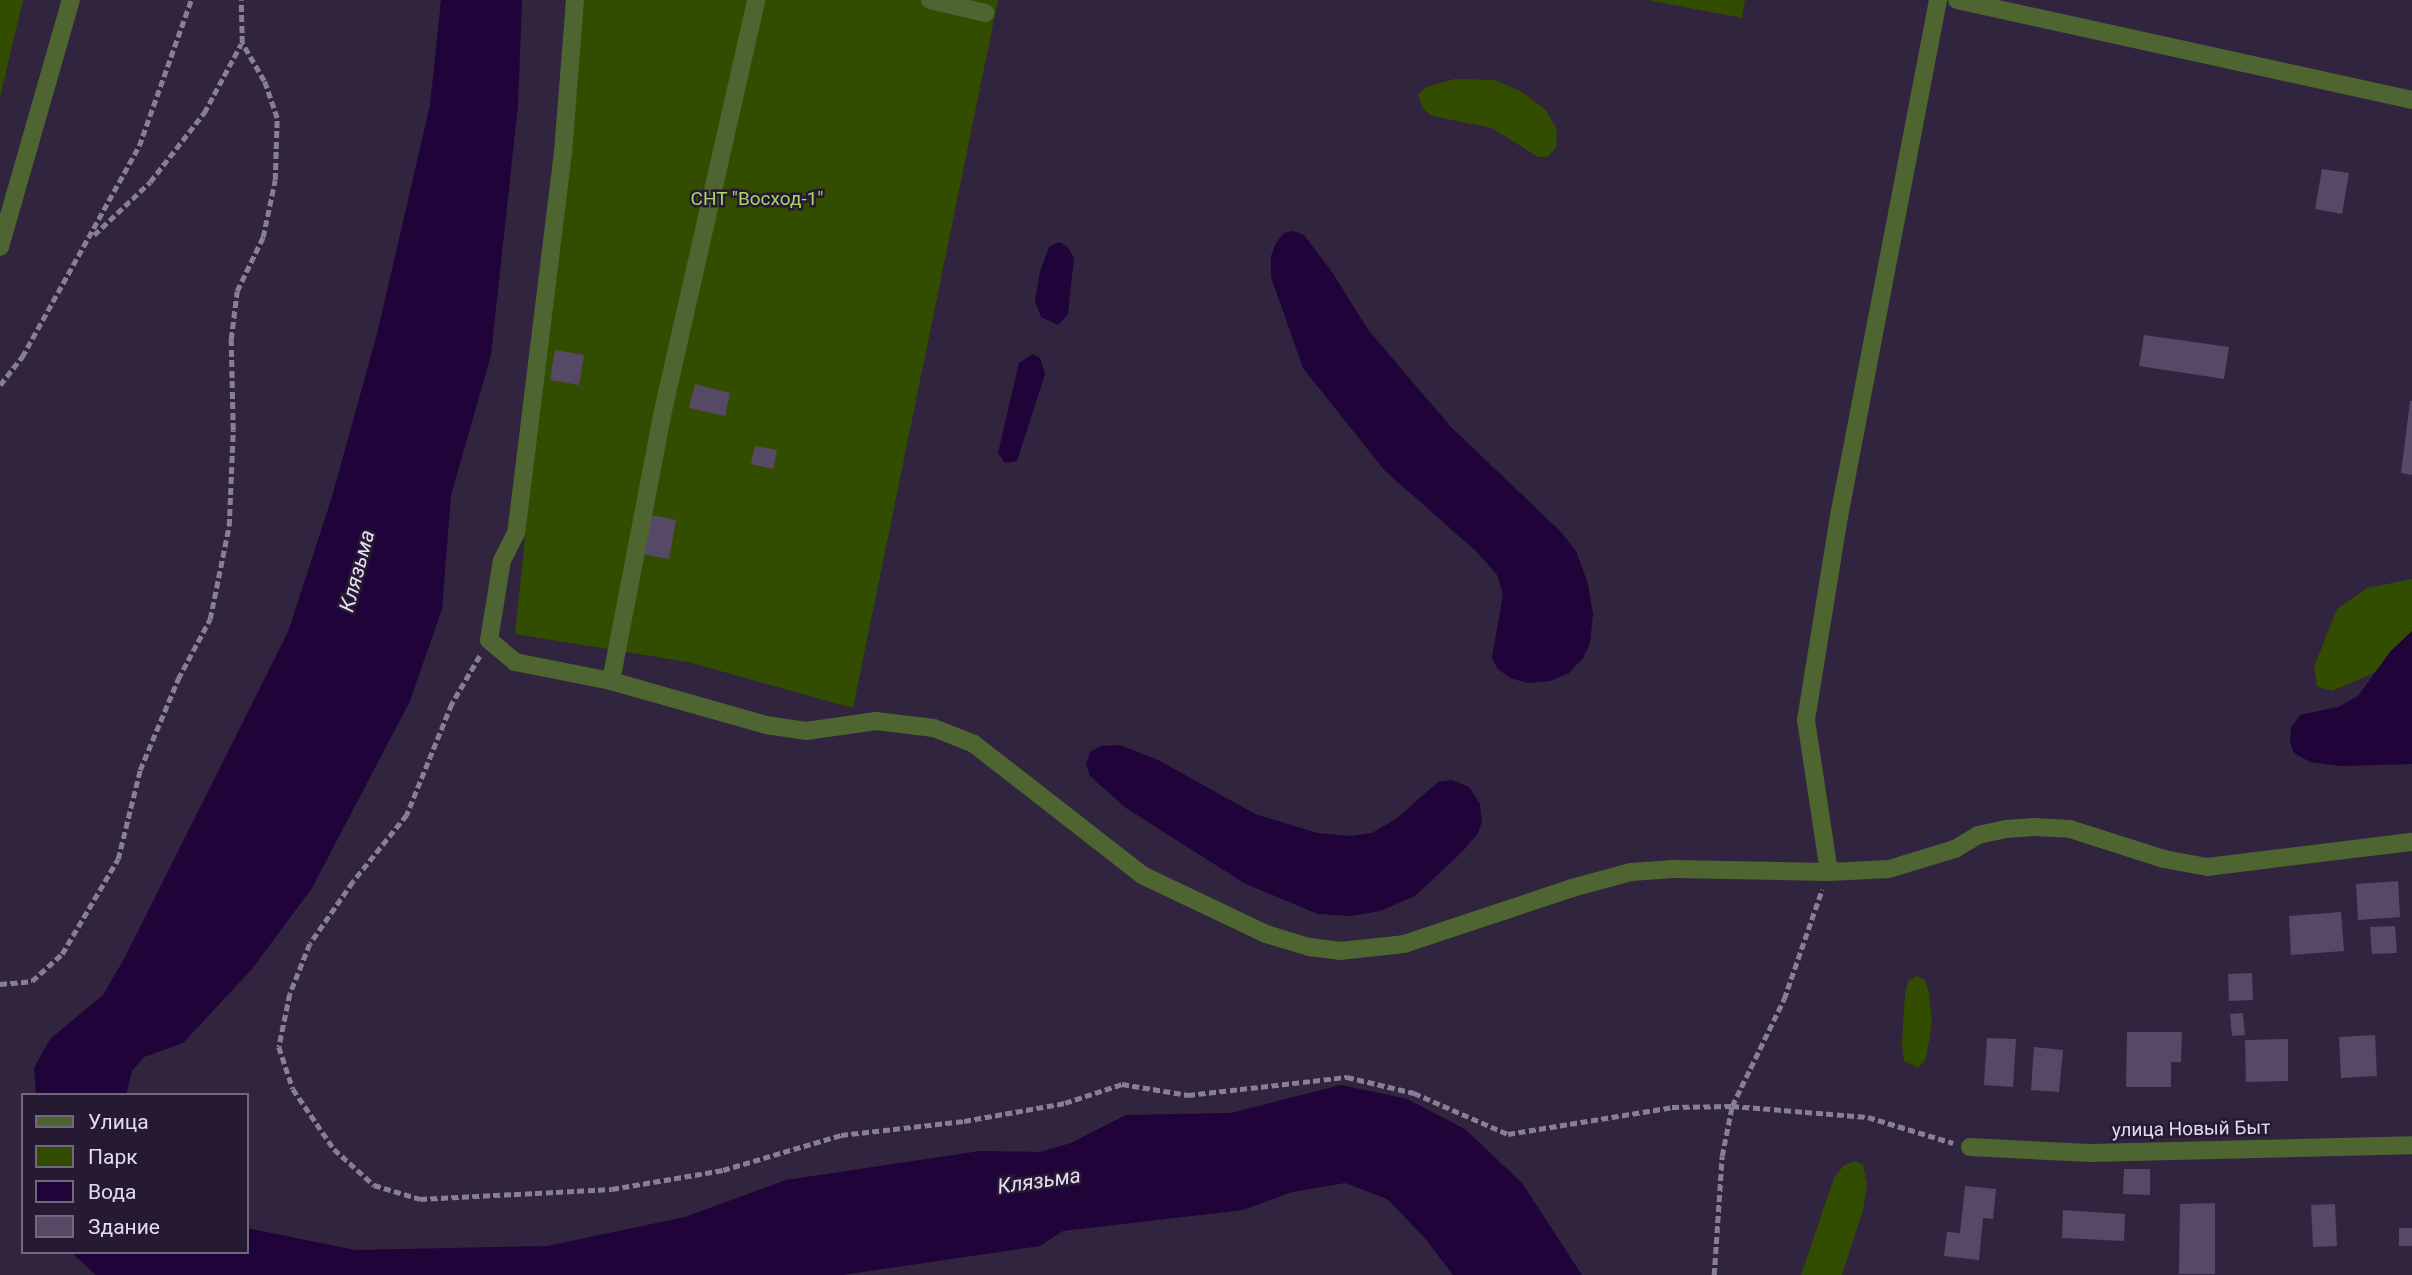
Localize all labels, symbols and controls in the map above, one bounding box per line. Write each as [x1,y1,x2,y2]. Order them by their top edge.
park label: СНТ "Восход-1" [690,188,824,210]
water label: Клязьма [334,527,380,615]
legend [21,1093,248,1254]
text: Улица [88,1110,149,1134]
street label: улица Новый Быт [2112,1116,2270,1142]
text: Парк [88,1145,138,1169]
water label: Клязьма [996,1163,1082,1199]
text: Вода [88,1180,136,1204]
text: Здание [88,1215,160,1239]

